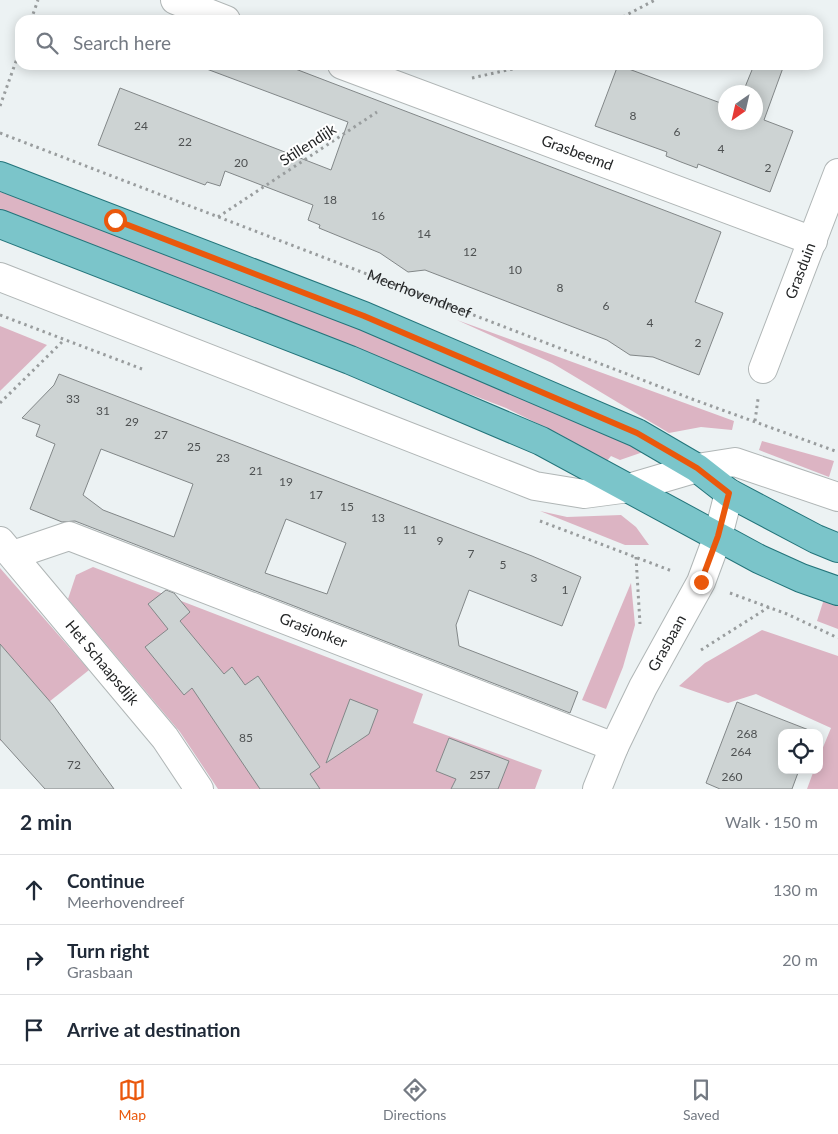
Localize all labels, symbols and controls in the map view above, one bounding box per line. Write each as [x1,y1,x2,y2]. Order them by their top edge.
search box [15,15,823,70]
icon: search [33,29,61,57]
text: Search here [73,31,171,54]
north arrow [718,85,763,130]
house number: 8 [630,108,637,123]
house number: 24 [134,118,148,133]
street label: Stillendijk [276,119,339,169]
house number: 6 [674,124,681,139]
street label: Grasbeemd [539,130,616,174]
house number: 22 [178,134,192,149]
house number: 4 [718,141,725,156]
house number: 20 [234,155,248,170]
house number: 2 [765,160,772,175]
house number: 18 [323,192,337,207]
house number: 16 [371,208,385,223]
route start [104,209,127,232]
house number: 14 [417,226,431,241]
street label: Grasduin [781,240,819,301]
house number: 12 [463,244,477,259]
house number: 10 [508,262,522,277]
street label: Meerhovendreef [365,265,475,322]
house number: 8 [557,280,564,295]
house number: 6 [603,298,610,313]
house number: 4 [647,315,654,330]
house number: 2 [695,335,702,350]
house number: 33 [66,391,80,406]
house number: 31 [96,403,110,418]
house number: 29 [125,414,139,429]
house number: 27 [154,427,168,442]
house number: 25 [187,439,201,454]
house number: 23 [216,450,230,465]
house number: 21 [249,463,263,478]
house number: 19 [279,474,293,489]
house number: 17 [309,487,323,502]
house number: 15 [340,499,354,514]
house number: 13 [371,510,385,525]
house number: 11 [403,522,417,537]
house number: 9 [437,533,444,548]
house number: 7 [468,546,475,561]
house number: 5 [500,557,507,572]
house number: 3 [531,570,538,585]
route end [690,571,713,594]
house number: 1 [562,582,569,597]
street label: Grasjonker [277,608,351,651]
street label: Grasbaan [643,611,689,674]
street label: Het Schaapsdijk [62,616,144,709]
house number: 268 [737,726,757,741]
map controls [778,729,823,774]
button: locate [778,729,823,774]
house number: 85 [239,730,253,745]
house number: 264 [731,744,751,759]
house number: 72 [67,757,81,772]
house number: 257 [470,767,490,782]
house number: 260 [722,769,742,784]
text: 2 min [20,809,72,834]
text: Walk · 150 m [725,812,818,831]
text: Continue [67,869,145,892]
icon: ahead [20,876,48,904]
text: 130 m [773,880,818,899]
text: Meerhovendreef [67,892,184,911]
text: Turn right [67,939,149,962]
icon: right [20,946,48,974]
text: 20 m [782,950,818,969]
text: Grasbaan [67,962,133,981]
icon: arrive [20,1016,48,1044]
text: Arrive at destination [67,1018,240,1041]
tab: Map [118,1076,146,1123]
tab: Directions [383,1076,446,1123]
tab: Saved [683,1076,720,1123]

